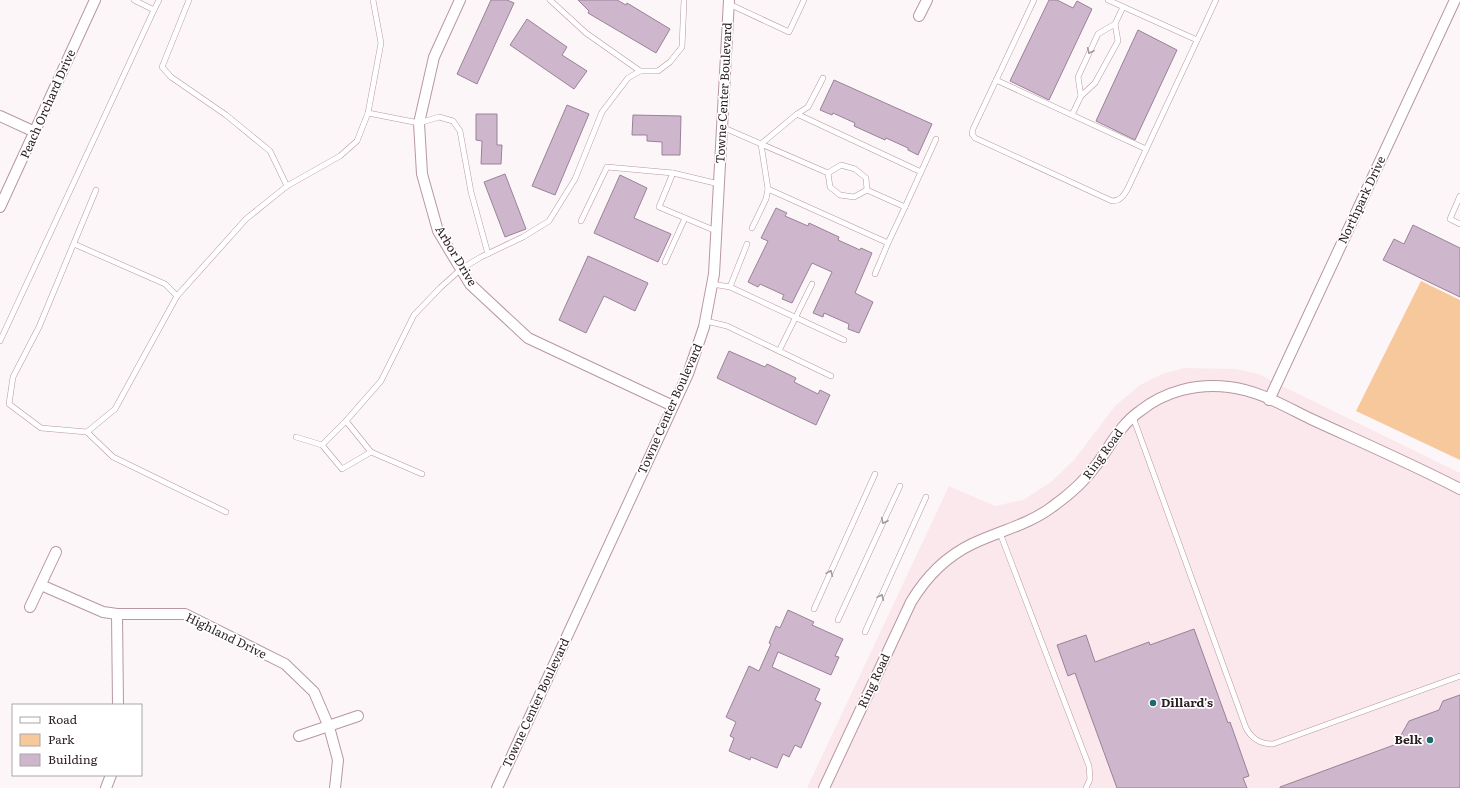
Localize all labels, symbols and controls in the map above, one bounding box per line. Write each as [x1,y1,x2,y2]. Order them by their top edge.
street label: Towne Center Boulevard [710,21,736,164]
street label: Peach Orchard Drive [15,46,79,161]
one-way arrow [1087,46,1095,54]
street label: Northpark Drive [1333,153,1389,246]
street label: Arbor Drive [432,222,482,289]
street label: Towne Center Boulevard [632,340,706,477]
street label: Ring Road [1078,424,1127,483]
one-way arrow [881,517,889,524]
one-way arrow [825,570,833,578]
one-way arrow [877,593,885,600]
street label: Highland Drive [183,608,270,662]
street label: Towne Center Boulevard [497,634,573,770]
street label: Ring Road [852,650,894,711]
place label: Dillard's [1161,693,1213,711]
marker: Dillard's [1148,698,1158,708]
legend [12,704,142,776]
text: Road [48,710,78,728]
text: Park [48,730,75,748]
place label: Belk [1395,730,1423,748]
marker: Belk [1425,735,1435,745]
text: Building [48,750,98,768]

